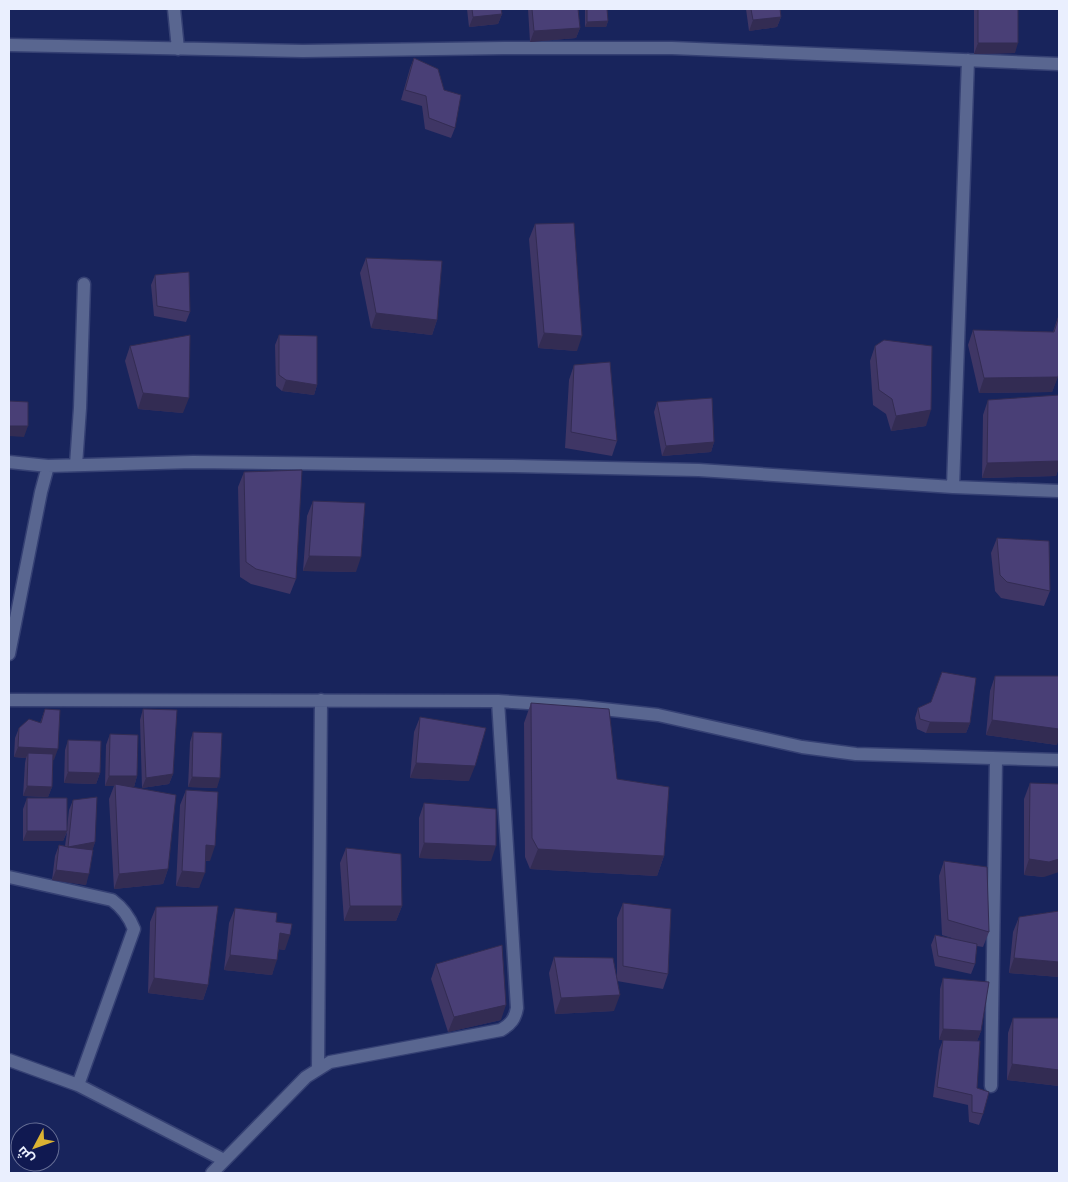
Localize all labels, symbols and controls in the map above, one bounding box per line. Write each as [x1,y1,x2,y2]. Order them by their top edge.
north arrow [10,1122,60,1172]
text: ش [13,1143,38,1168]

